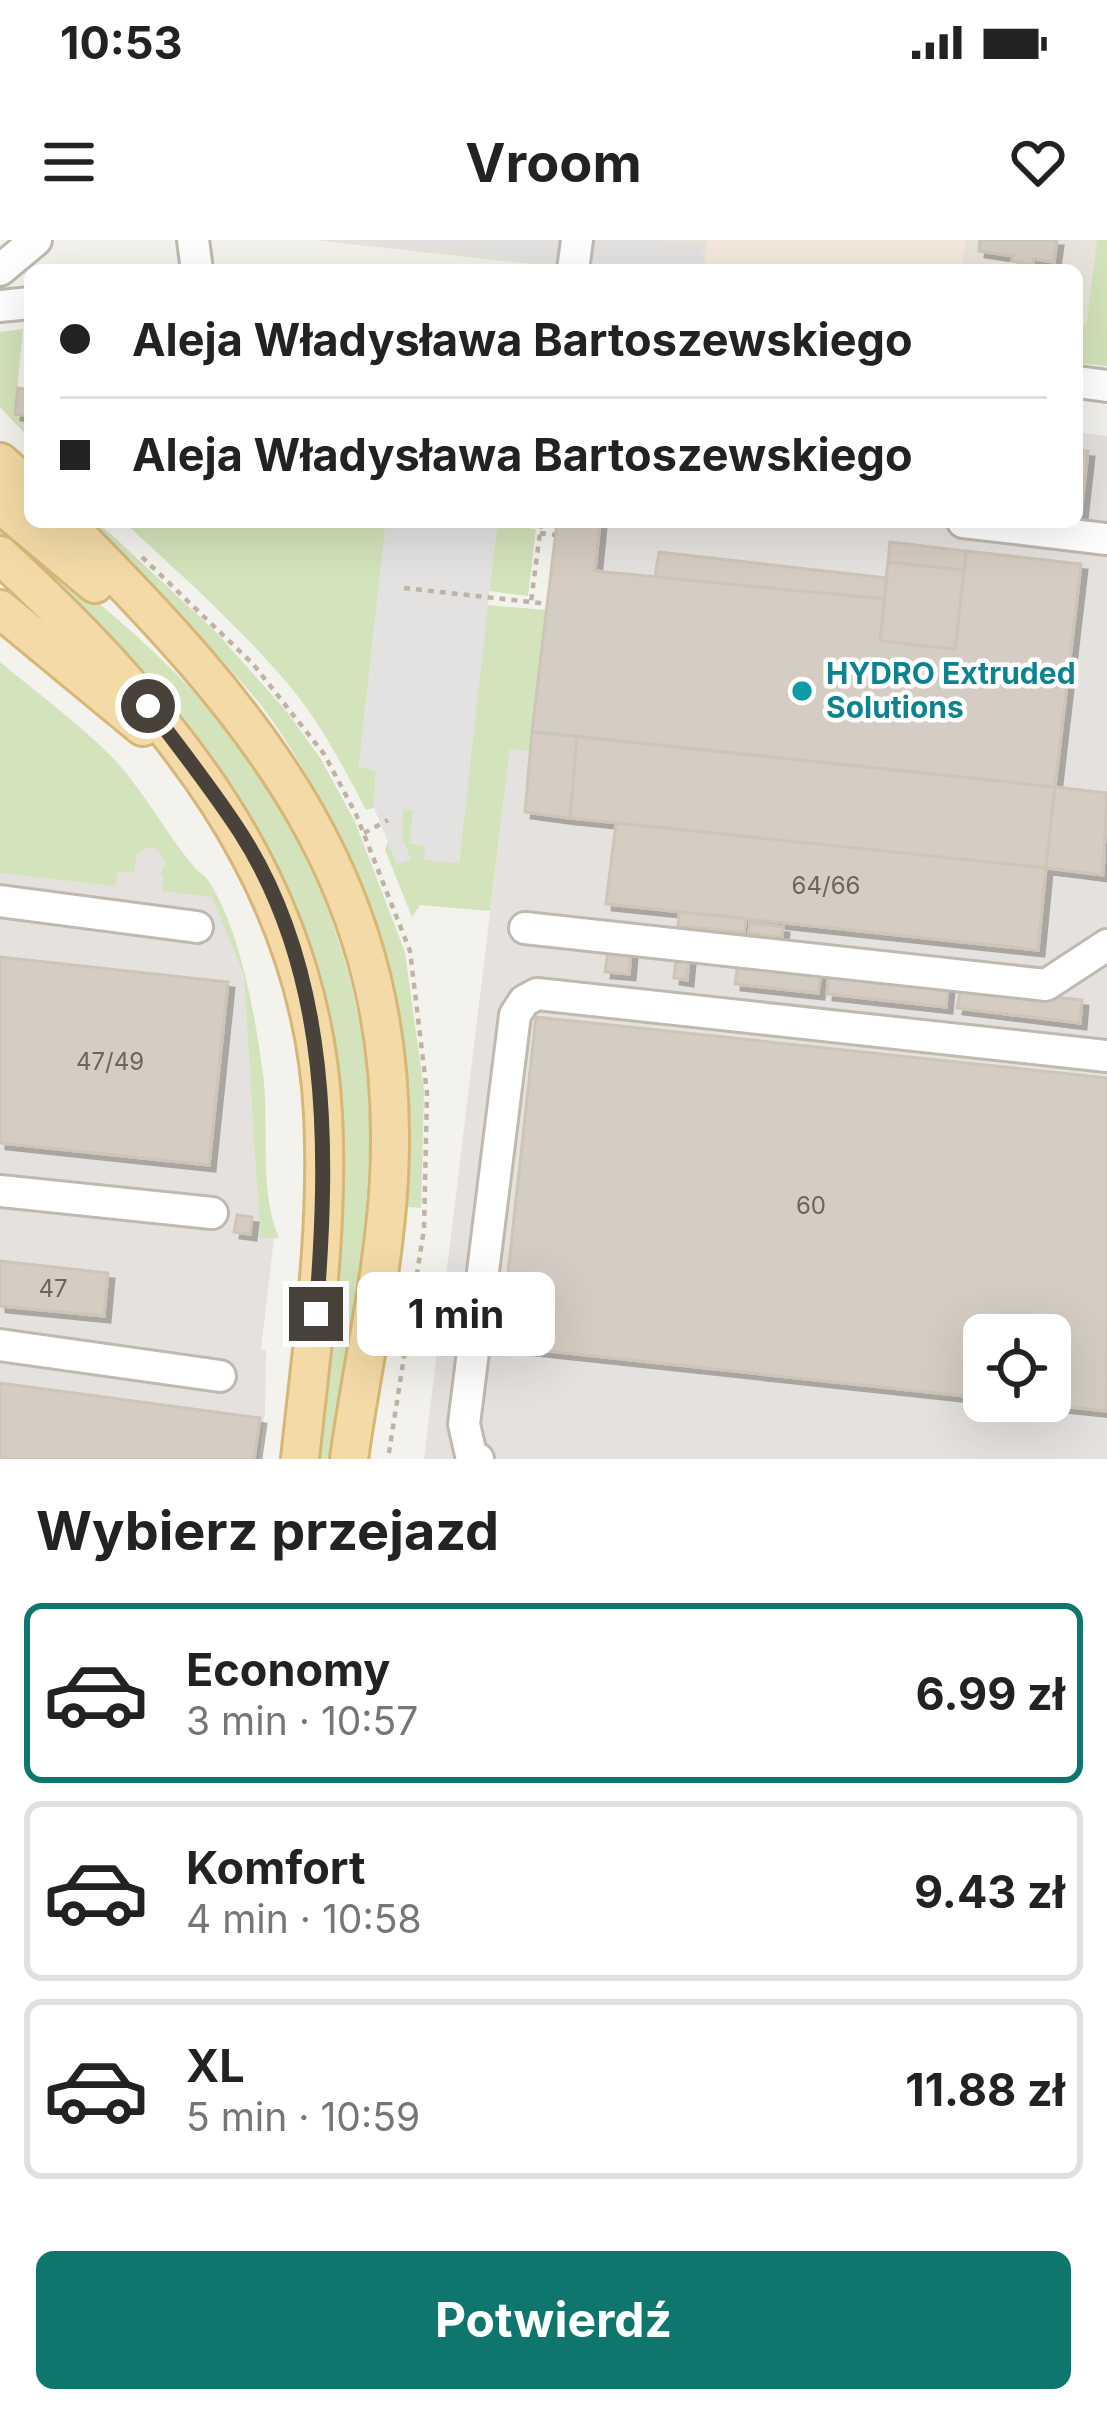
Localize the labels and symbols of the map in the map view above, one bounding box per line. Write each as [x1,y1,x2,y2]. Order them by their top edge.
place label: HYDRO Extruded Solutions [826,655,1076,725]
marker: HYDRO Extruded Solutions [789,678,815,704]
route start [121,679,175,733]
house number: 64/66 [792,871,860,900]
house number: 47/49 [76,1047,144,1076]
house number: 60 [796,1191,826,1220]
callout: 1 min [358,1272,556,1356]
house number: 47 [38,1274,68,1303]
route end [289,1287,343,1341]

